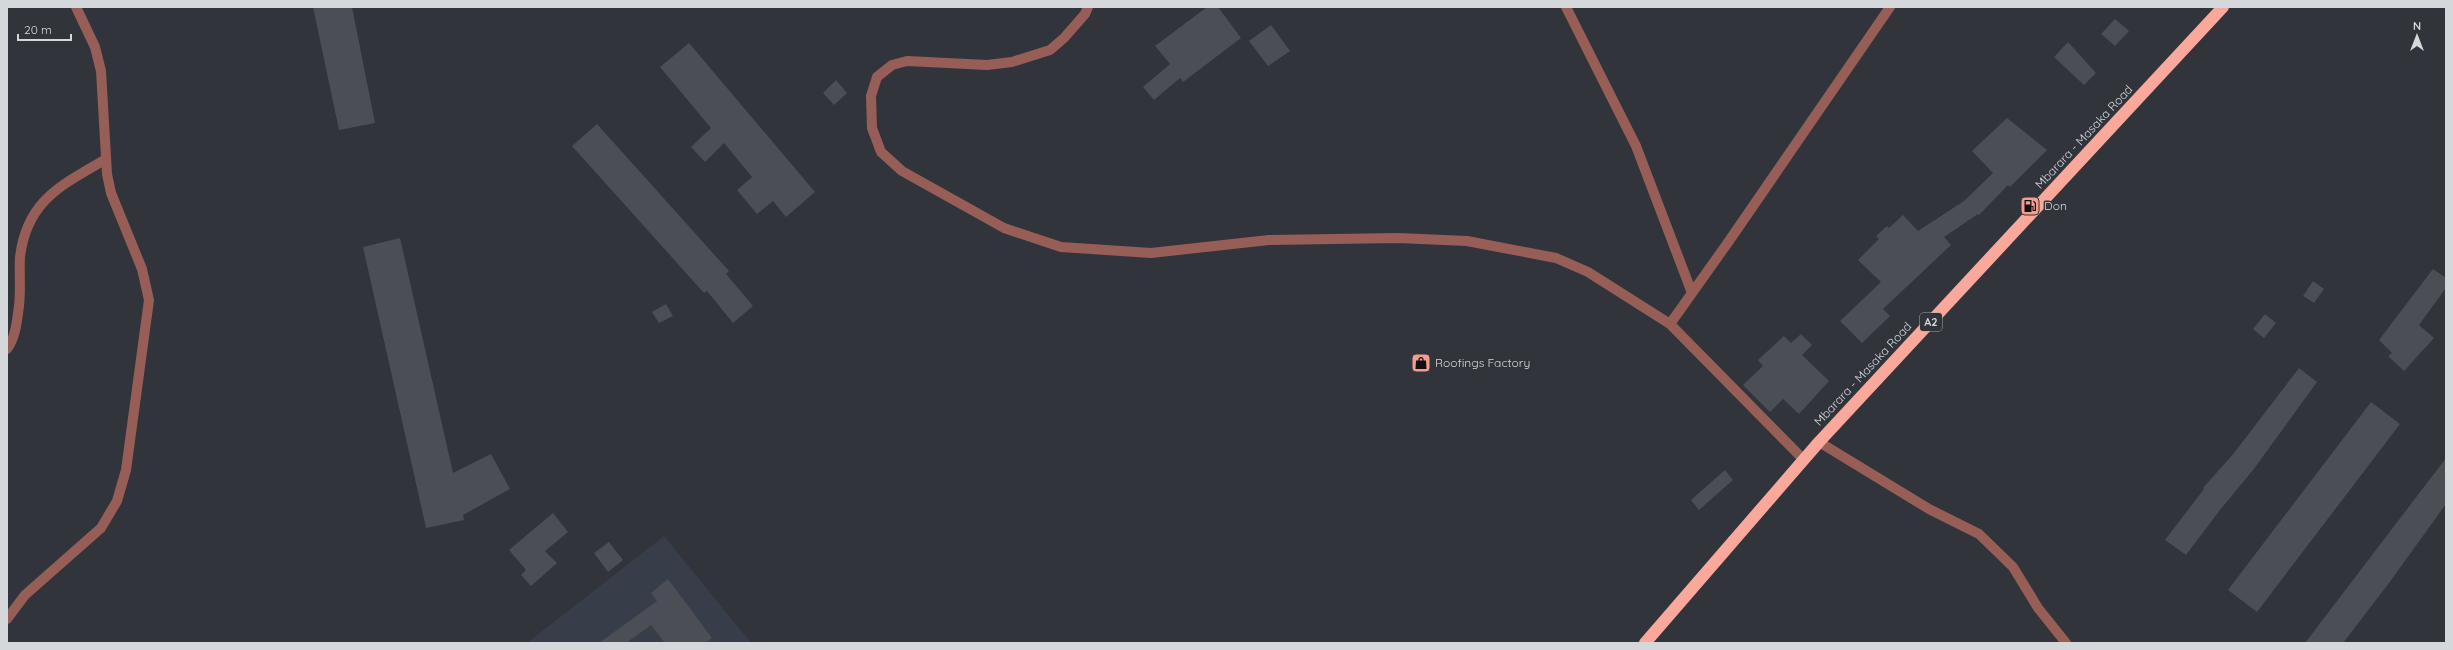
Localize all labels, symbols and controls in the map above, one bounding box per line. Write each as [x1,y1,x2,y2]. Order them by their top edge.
scale bar [18,16,71,42]
north arrow [2397,16,2437,56]
text: N [2413,19,2421,33]
text: 20 m [24,22,52,37]
street label: Mbarara - Masaka Road [2032,82,2136,192]
fuel station icon: Don [2019,195,2041,217]
place label: Don [2044,198,2067,213]
road number: A2 [1920,313,1942,331]
street label: Mbarara - Masaka Road [1811,319,1915,429]
shop icon: Roofings Factory [1410,352,1432,374]
place label: Roofings Factory [1435,355,1530,370]

